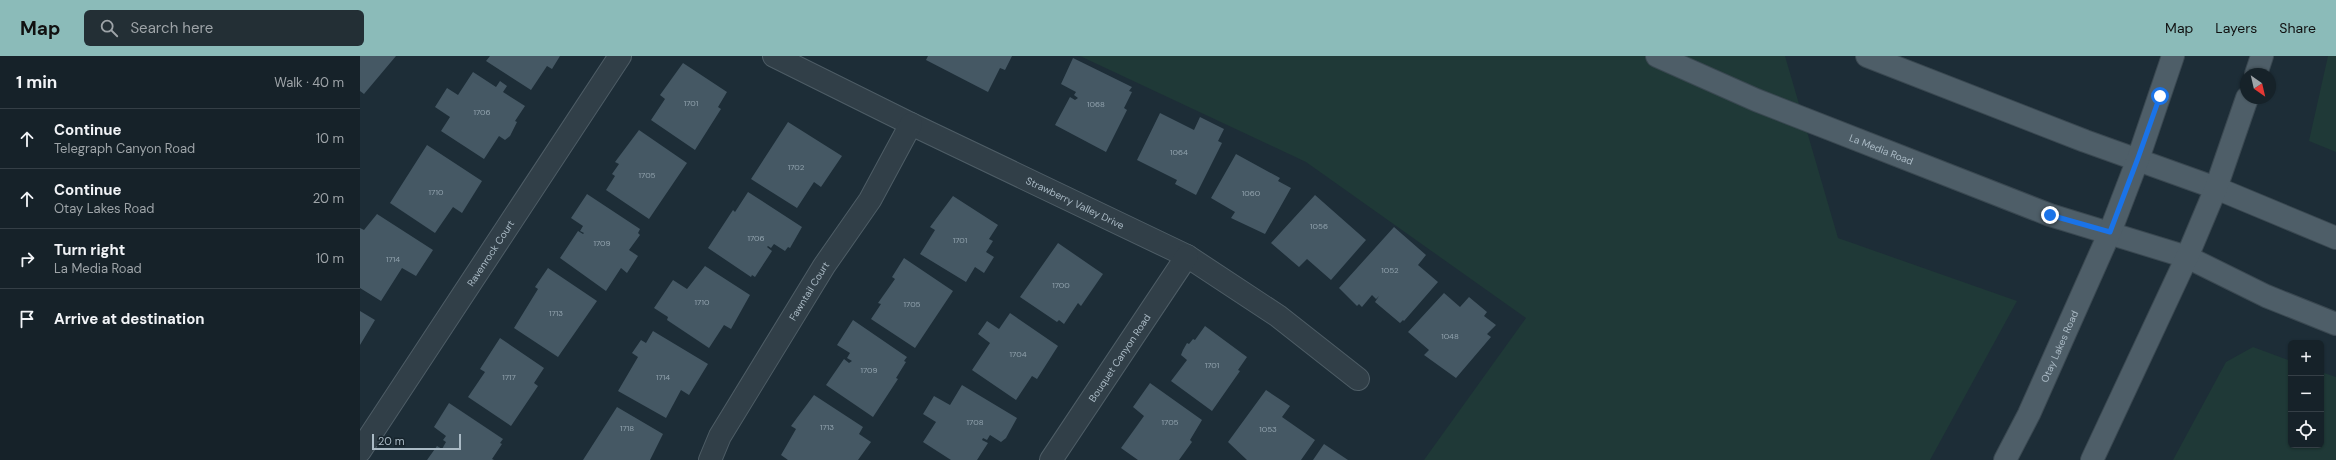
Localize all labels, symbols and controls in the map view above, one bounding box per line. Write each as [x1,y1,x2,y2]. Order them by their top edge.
search box [84,10,364,46]
text: Map [20,16,60,41]
icon: search [98,17,120,39]
text: Search here [130,18,213,38]
text: Map [2165,19,2193,37]
text: Layers [2215,19,2257,37]
text: Share [2279,19,2316,37]
north arrow [2240,68,2276,104]
text: 1 min [16,71,57,93]
text: Walk · 40 m [274,74,344,91]
route start [2151,87,2169,105]
house number: 1701 [684,98,698,108]
house number: 1068 [1087,99,1105,109]
house number: 1706 [473,107,491,117]
text: Continue [54,120,122,140]
icon: ahead [16,128,38,150]
text: 10 m [316,130,344,147]
street label: La Media Road [1848,131,1915,167]
text: Telegraph Canyon Road [54,140,195,157]
house number: 1064 [1170,147,1188,157]
house number: 1702 [788,162,805,172]
house number: 1705 [638,170,656,180]
street label: Strawberry Valley Drive [1024,173,1127,232]
text: Continue [54,180,122,200]
house number: 1710 [429,187,444,197]
icon: ahead [16,188,38,210]
house number: 1060 [1242,188,1261,198]
text: 20 m [313,190,344,207]
text: Otay Lakes Road [54,200,154,217]
route end [2041,206,2059,224]
street label: Ravenrock Court [464,217,517,289]
house number: 1056 [1310,221,1328,231]
house number: 1706 [747,233,765,243]
house number: 1701 [953,235,967,245]
house number: 1709 [593,238,611,248]
text: Turn right [54,240,125,260]
icon: right [16,248,38,270]
text: 10 m [316,250,344,267]
house number: 1714 [386,254,400,264]
street label: Fawntail Court [786,259,832,323]
text: La Media Road [54,260,142,277]
house number: 1052 [1381,265,1399,275]
house number: 1700 [1052,280,1070,290]
house number: 1710 [695,297,710,307]
house number: 1705 [903,299,921,309]
icon: arrive [16,308,38,330]
house number: 1713 [549,308,563,318]
street label: Otay Lakes Road [2037,308,2081,384]
text: Arrive at destination [54,309,205,329]
street label: Bouquet Canyon Road [1085,311,1153,404]
house number: 1048 [1441,331,1459,341]
map controls [2288,340,2324,448]
button: + [2288,340,2324,376]
house number: 1704 [1010,349,1027,359]
house number: 1701 [1205,360,1219,370]
house number: 1709 [860,365,878,375]
house number: 1717 [502,372,516,382]
house number: 1714 [656,372,670,382]
button: − [2288,376,2324,412]
button: locate [2288,412,2324,448]
house number: 1708 [967,417,984,427]
house number: 1705 [1161,417,1179,427]
house number: 1713 [820,422,834,432]
house number: 1718 [620,423,634,433]
house number: 1053 [1259,424,1277,434]
scale bar [372,432,461,451]
text: 20 m [378,434,404,448]

